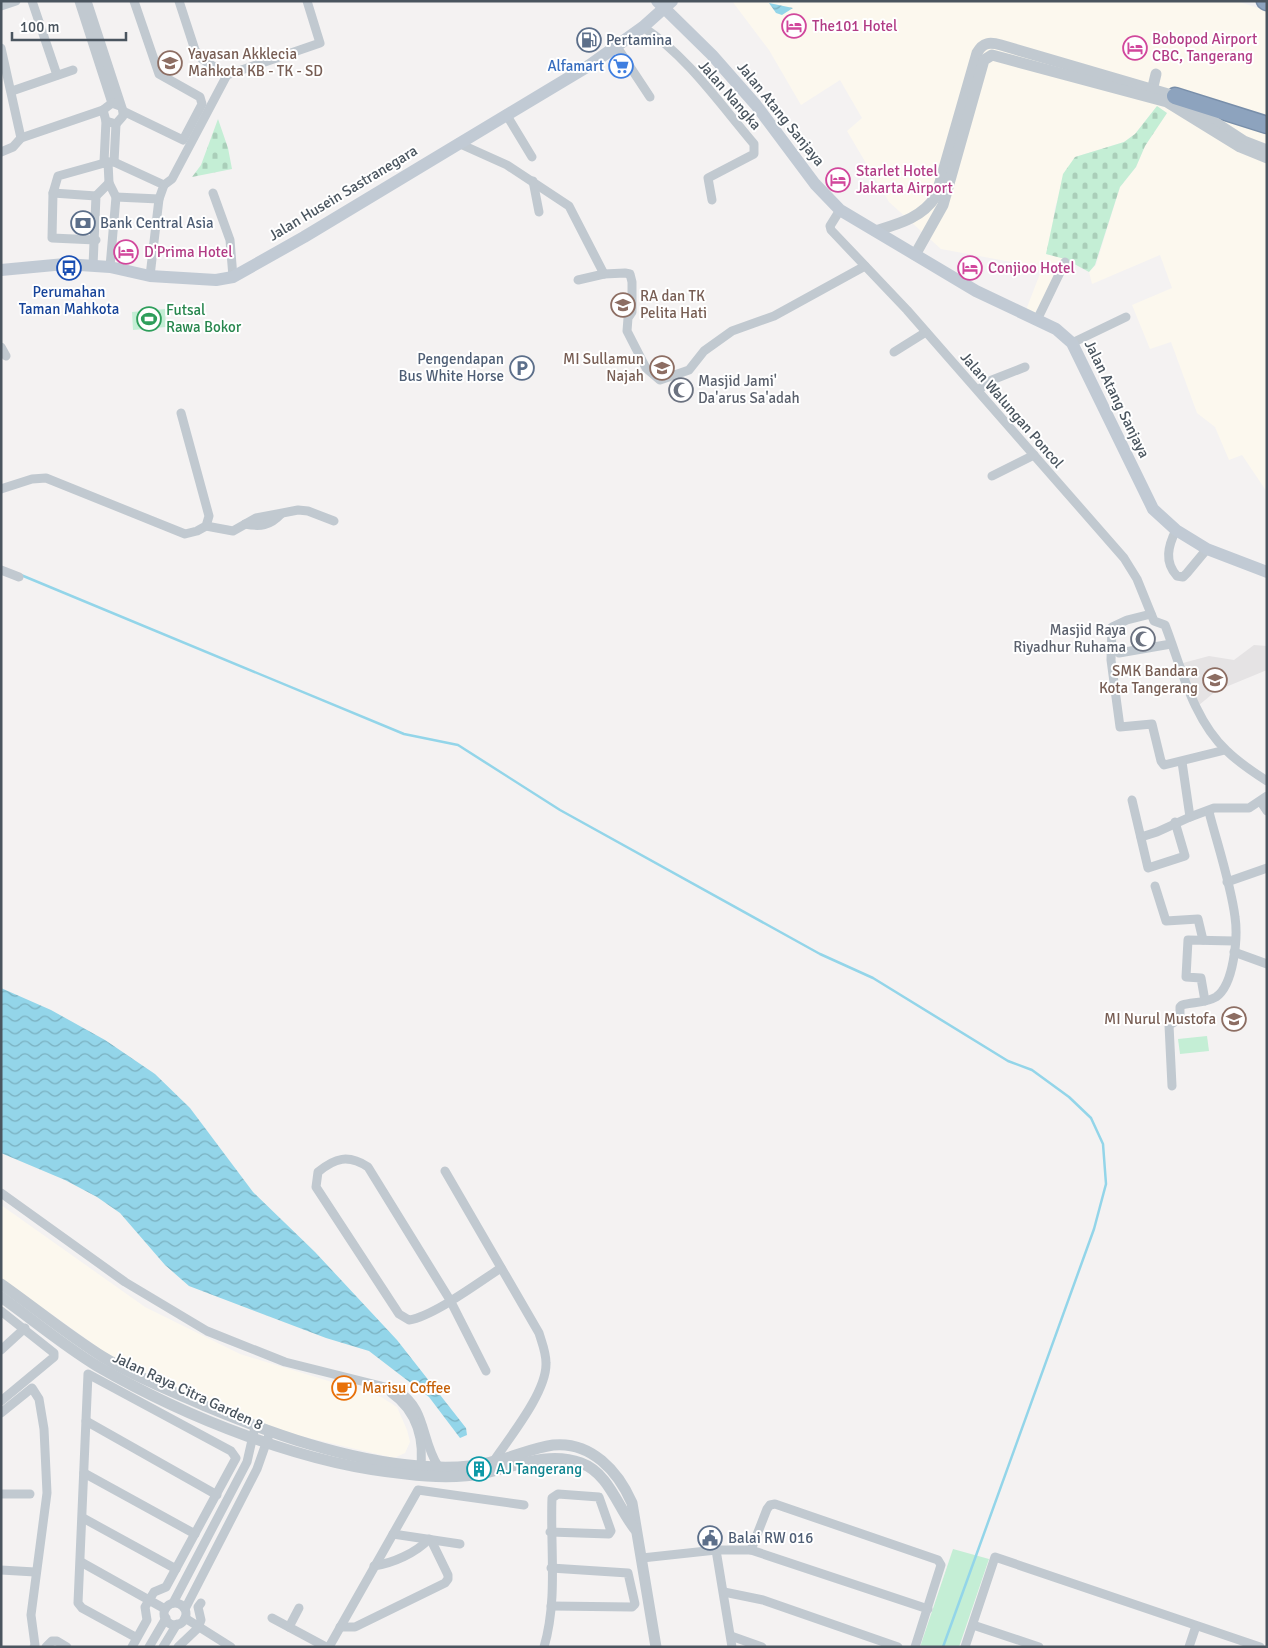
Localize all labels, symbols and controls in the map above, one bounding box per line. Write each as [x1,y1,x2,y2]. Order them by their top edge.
scale bar [12,10,126,42]
hotel icon: The101 Hotel [781,13,807,39]
place label: The101 Hotel [812,17,897,35]
text: 100 m [20,18,60,36]
fuel station icon: Pertamina [576,27,602,53]
place label: Bobopod Airport CBC, Tangerang [1152,30,1257,65]
place label: Pertamina [606,31,672,49]
hotel icon: Bobopod Airport CBC, Tangerang [1122,35,1148,61]
place label: Yayasan Akklecia Mahkota KB - TK - SD [188,45,323,80]
school or university icon: Yayasan Akklecia Mahkota KB - TK - SD [157,50,183,76]
supermarket icon: Alfamart [608,53,634,79]
street label: Jalan Nangka [695,56,765,134]
place label: Alfamart [547,57,604,75]
street label: Jalan Atang Sanjaya [733,58,829,170]
street label: Jalan Husein Sastranegara [265,141,421,245]
place label: Starlet Hotel Jakarta Airport [856,162,953,197]
hotel icon: Starlet Hotel Jakarta Airport [825,167,851,193]
bank icon: Bank Central Asia [70,210,96,236]
place label: Bank Central Asia [100,214,214,232]
hotel icon: D'Prima Hotel [113,239,139,265]
place label: D'Prima Hotel [144,243,233,261]
bus stop icon: Perumahan Taman Mahkota [56,255,82,281]
hotel icon: Conjioo Hotel [957,255,983,281]
place label: Conjioo Hotel [988,259,1075,277]
place label: Perumahan Taman Mahkota [19,283,119,318]
place label: RA dan TK Pelita Hati [640,287,707,322]
school or university icon: RA dan TK Pelita Hati [610,292,636,318]
place label: Futsal Rawa Bokor [166,301,242,336]
sports icon: Futsal Rawa Bokor [136,306,162,332]
street label: Jalan Atang Sanjaya [1081,337,1153,461]
street label: Jalan Walungan Poncol [957,348,1067,472]
place label: Pengendapan Bus White Horse [399,350,504,385]
place label: MI Sullamun Najah [563,350,644,385]
parking icon: Pengendapan Bus White Horse [509,355,535,381]
school or university icon: MI Sullamun Najah [649,355,675,381]
place label: Masjid Jami' Da'arus Sa'adah [698,372,800,407]
mosque icon: Masjid Jami' Da'arus Sa'adah [668,377,694,403]
place label: Masjid Raya Riyadhur Ruhama [1013,621,1126,656]
mosque icon: Masjid Raya Riyadhur Ruhama [1130,626,1156,652]
place label: SMK Bandara Kota Tangerang [1099,662,1198,697]
school or university icon: SMK Bandara Kota Tangerang [1202,667,1228,693]
school or university icon: MI Nurul Mustofa [1221,1006,1247,1032]
place label: MI Nurul Mustofa [1104,1010,1216,1028]
street label: Jalan Raya Citra Garden 8 [110,1348,266,1434]
cafe icon: Marisu Coffee [331,1375,357,1401]
place label: Marisu Coffee [362,1379,451,1397]
building icon: AJ Tangerang [466,1456,492,1482]
place label: AJ Tangerang [496,1460,582,1478]
public building icon: Balai RW 016 [697,1525,723,1551]
place label: Balai RW 016 [728,1529,813,1547]

